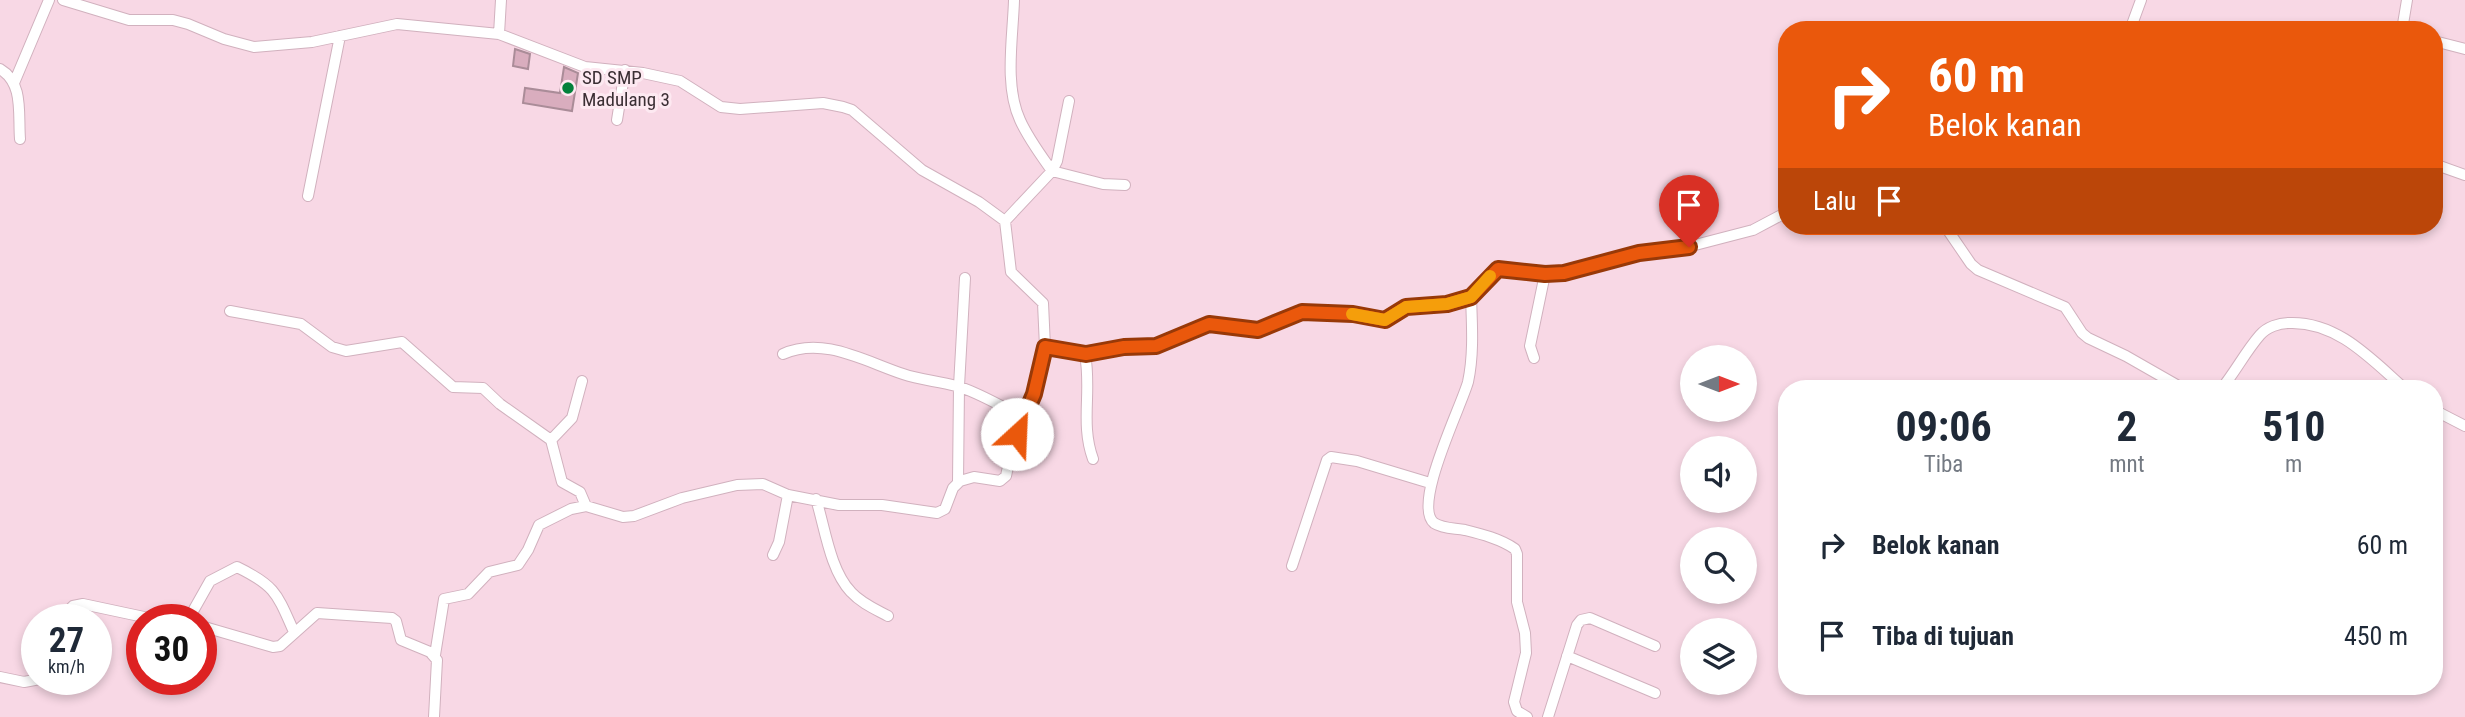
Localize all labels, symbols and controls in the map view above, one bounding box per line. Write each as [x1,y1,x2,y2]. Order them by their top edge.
text: 60 m [1928,47,2025,104]
icon: right [1813,49,1904,140]
place label: SD SMP Madulang 3 [582,66,670,111]
marker: SD SMP Madulang 3 [560,80,576,96]
text: Belok kanan [1928,106,2082,144]
pin [1659,175,1719,247]
icon: arrive [1870,182,1908,220]
icon: arrive [1670,186,1708,224]
text: Lalu [1813,186,1856,216]
north arrow [1680,345,1757,422]
map controls [1680,345,1757,695]
position arrow [980,397,1054,471]
text: 09:06 [1895,402,1992,451]
text: 2 [2116,402,2137,451]
text: 510 [2262,402,2326,451]
button: sound [1680,436,1757,513]
text: Tiba [1924,451,1963,478]
text: mnt [2109,451,2144,478]
text: m [2285,451,2302,478]
icon: right [1813,526,1851,564]
button: search [1680,527,1757,604]
text: Belok kanan [1872,530,1999,560]
text: 60 m [2357,530,2408,560]
speed limit sign: 30 [126,604,217,695]
icon: arrive [1813,617,1851,655]
button: layers [1680,618,1757,695]
text: 27 [49,620,84,661]
text: Tiba di tujuan [1872,621,2014,651]
text: 450 m [2344,621,2408,651]
text: km/h [48,656,85,677]

